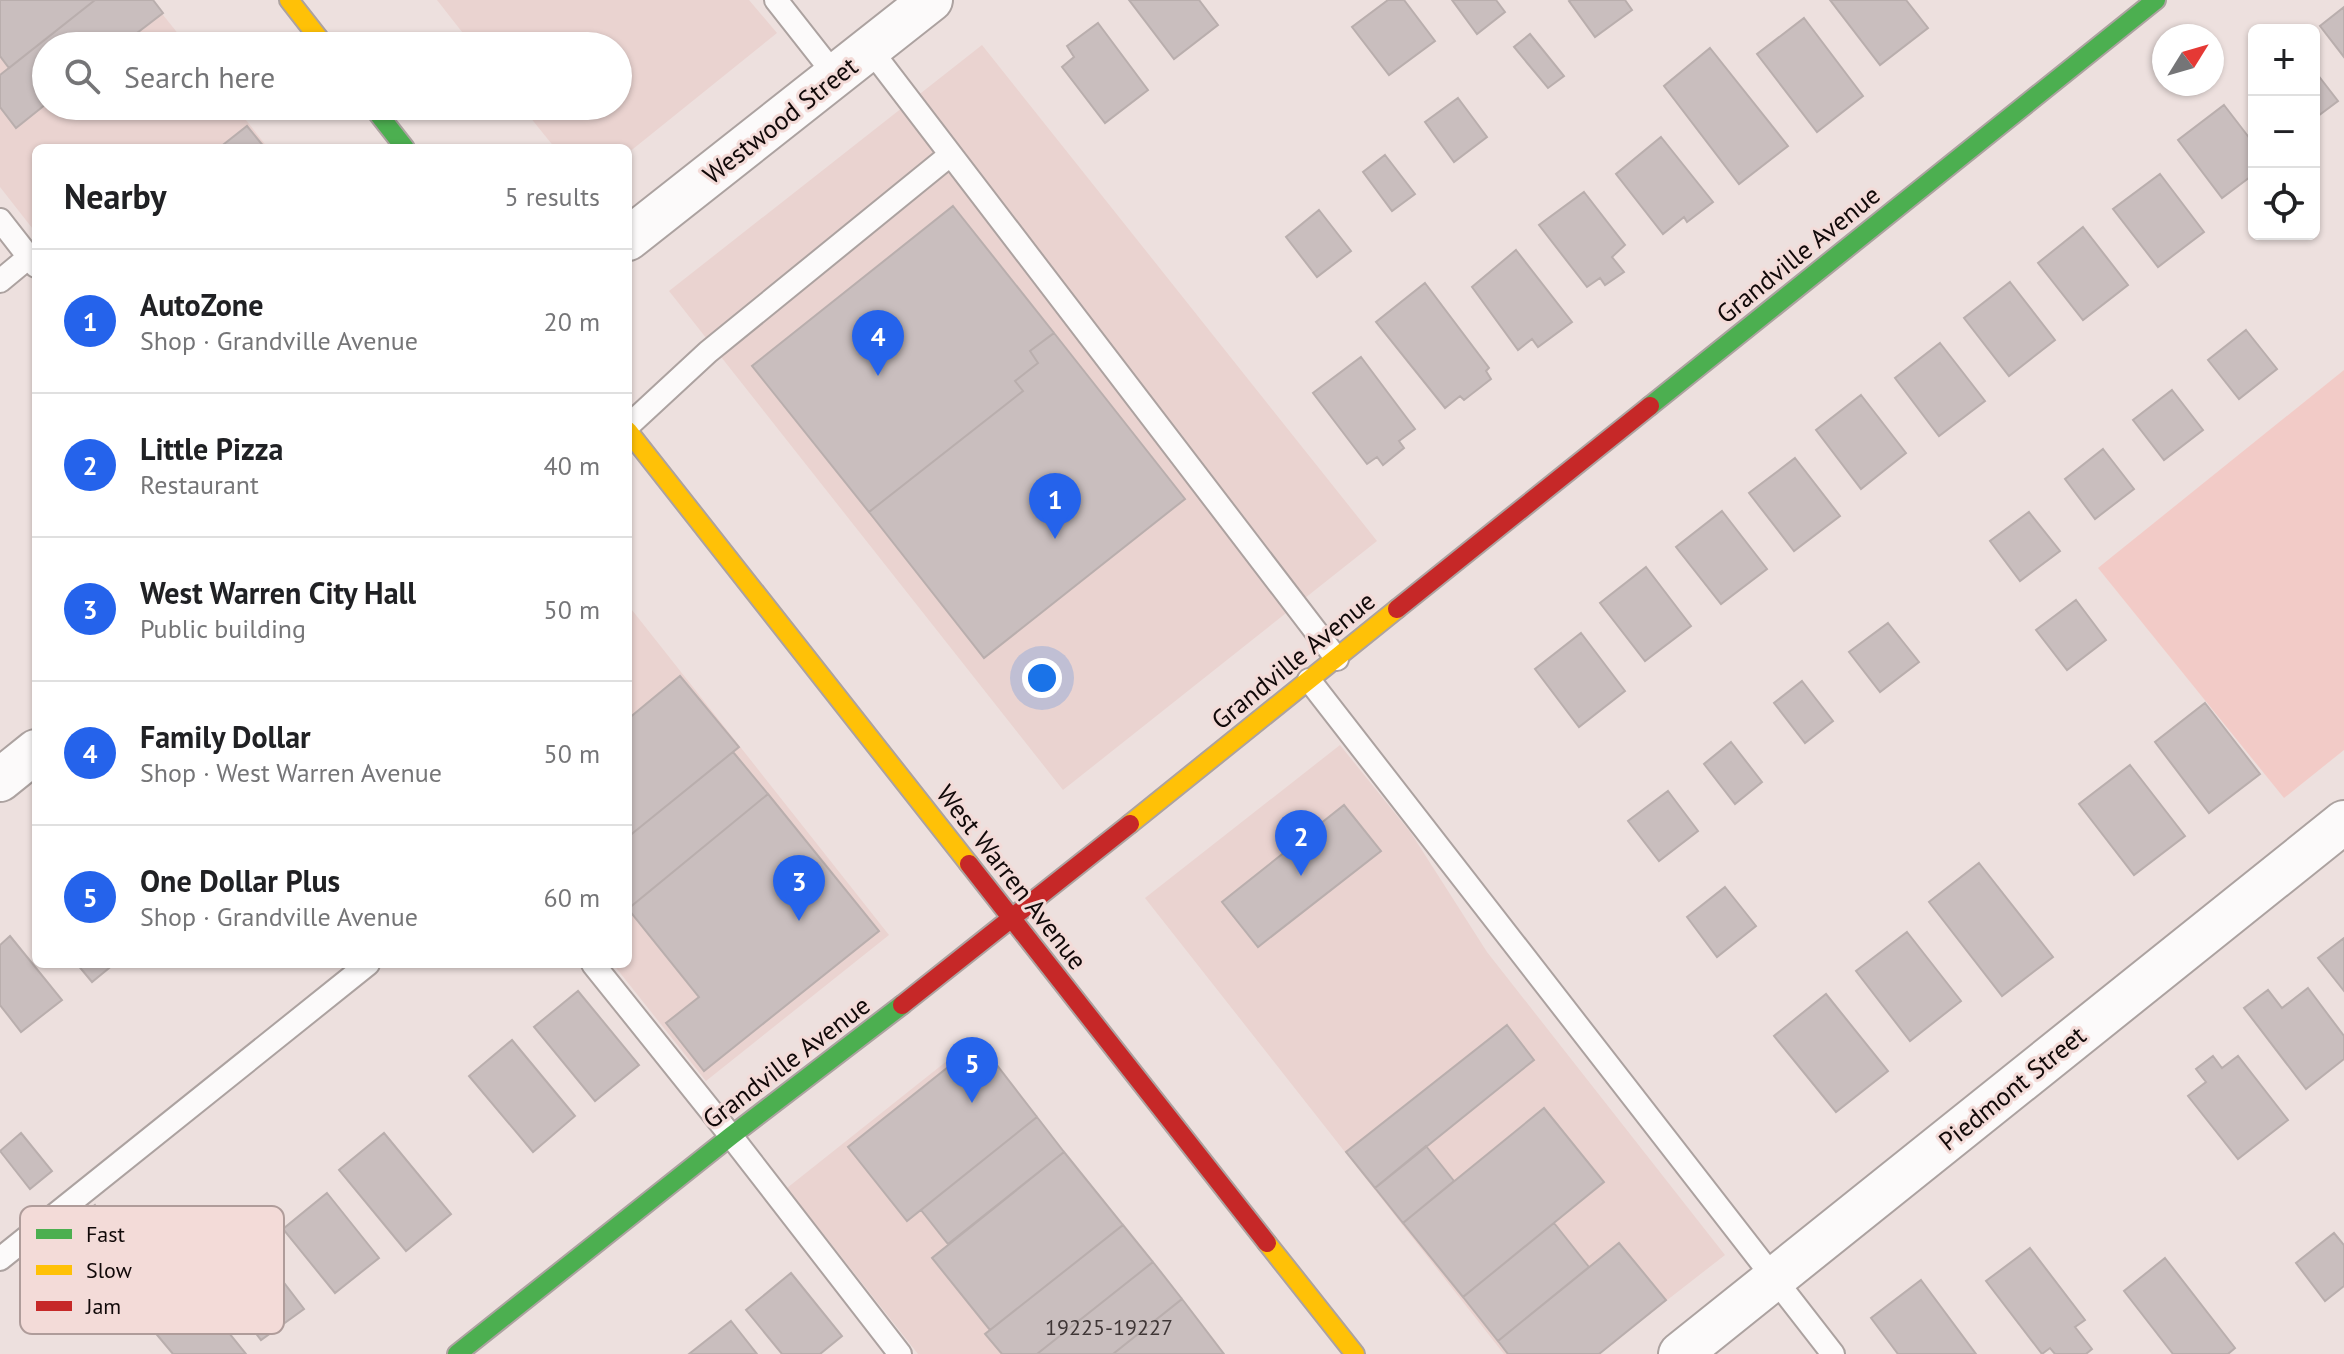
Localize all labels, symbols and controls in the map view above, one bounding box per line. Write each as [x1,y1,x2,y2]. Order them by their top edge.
north arrow [2152,24,2224,96]
map controls [2248,24,2320,240]
button: + [2248,24,2320,96]
search box [32,32,632,120]
street label: Westwood Street [696,49,864,191]
icon: search [60,54,104,98]
text: Search here [124,57,275,96]
button: − [2248,96,2320,168]
button: locate [2248,168,2320,240]
text: Nearby [64,174,166,218]
street label: Grandville Avenue [1709,178,1887,330]
text: 5 results [505,180,600,213]
text: AutoZone [140,285,263,324]
text: 1 [83,305,97,338]
text: 20 m [544,305,600,338]
pin: 4 [852,310,904,376]
text: Shop · Grandville Avenue [140,324,418,357]
text: Little Pizza [140,429,283,468]
text: 2 [83,449,97,482]
text: 40 m [544,449,600,482]
text: Restaurant [140,468,259,501]
pin: 1 [1029,473,1081,539]
text: West Warren City Hall [140,573,416,612]
street label: Grandville Avenue [1204,584,1382,736]
text: 3 [83,593,97,626]
text: 50 m [544,593,600,626]
text: Public building [140,612,306,645]
your location [1022,658,1062,698]
text: Family Dollar [140,717,311,756]
text: 4 [83,737,97,770]
text: 50 m [544,737,600,770]
text: Shop · West Warren Avenue [140,756,442,789]
street label: West Warren Avenue [930,778,1094,976]
pin: 2 [1275,810,1327,876]
pin: 3 [773,855,825,921]
text: One Dollar Plus [140,861,340,900]
text: 5 [83,881,97,914]
text: 60 m [544,881,600,914]
text: Shop · Grandville Avenue [140,900,418,933]
street label: Grandville Avenue [696,988,876,1136]
street label: Piedmont Street [1932,1018,2093,1158]
pin: 5 [946,1037,998,1103]
legend [20,1206,284,1334]
text: Fast [86,1220,126,1248]
text: Slow [86,1256,132,1284]
text: Jam [85,1292,121,1320]
house number: 19225-19227 [1045,1313,1173,1341]

